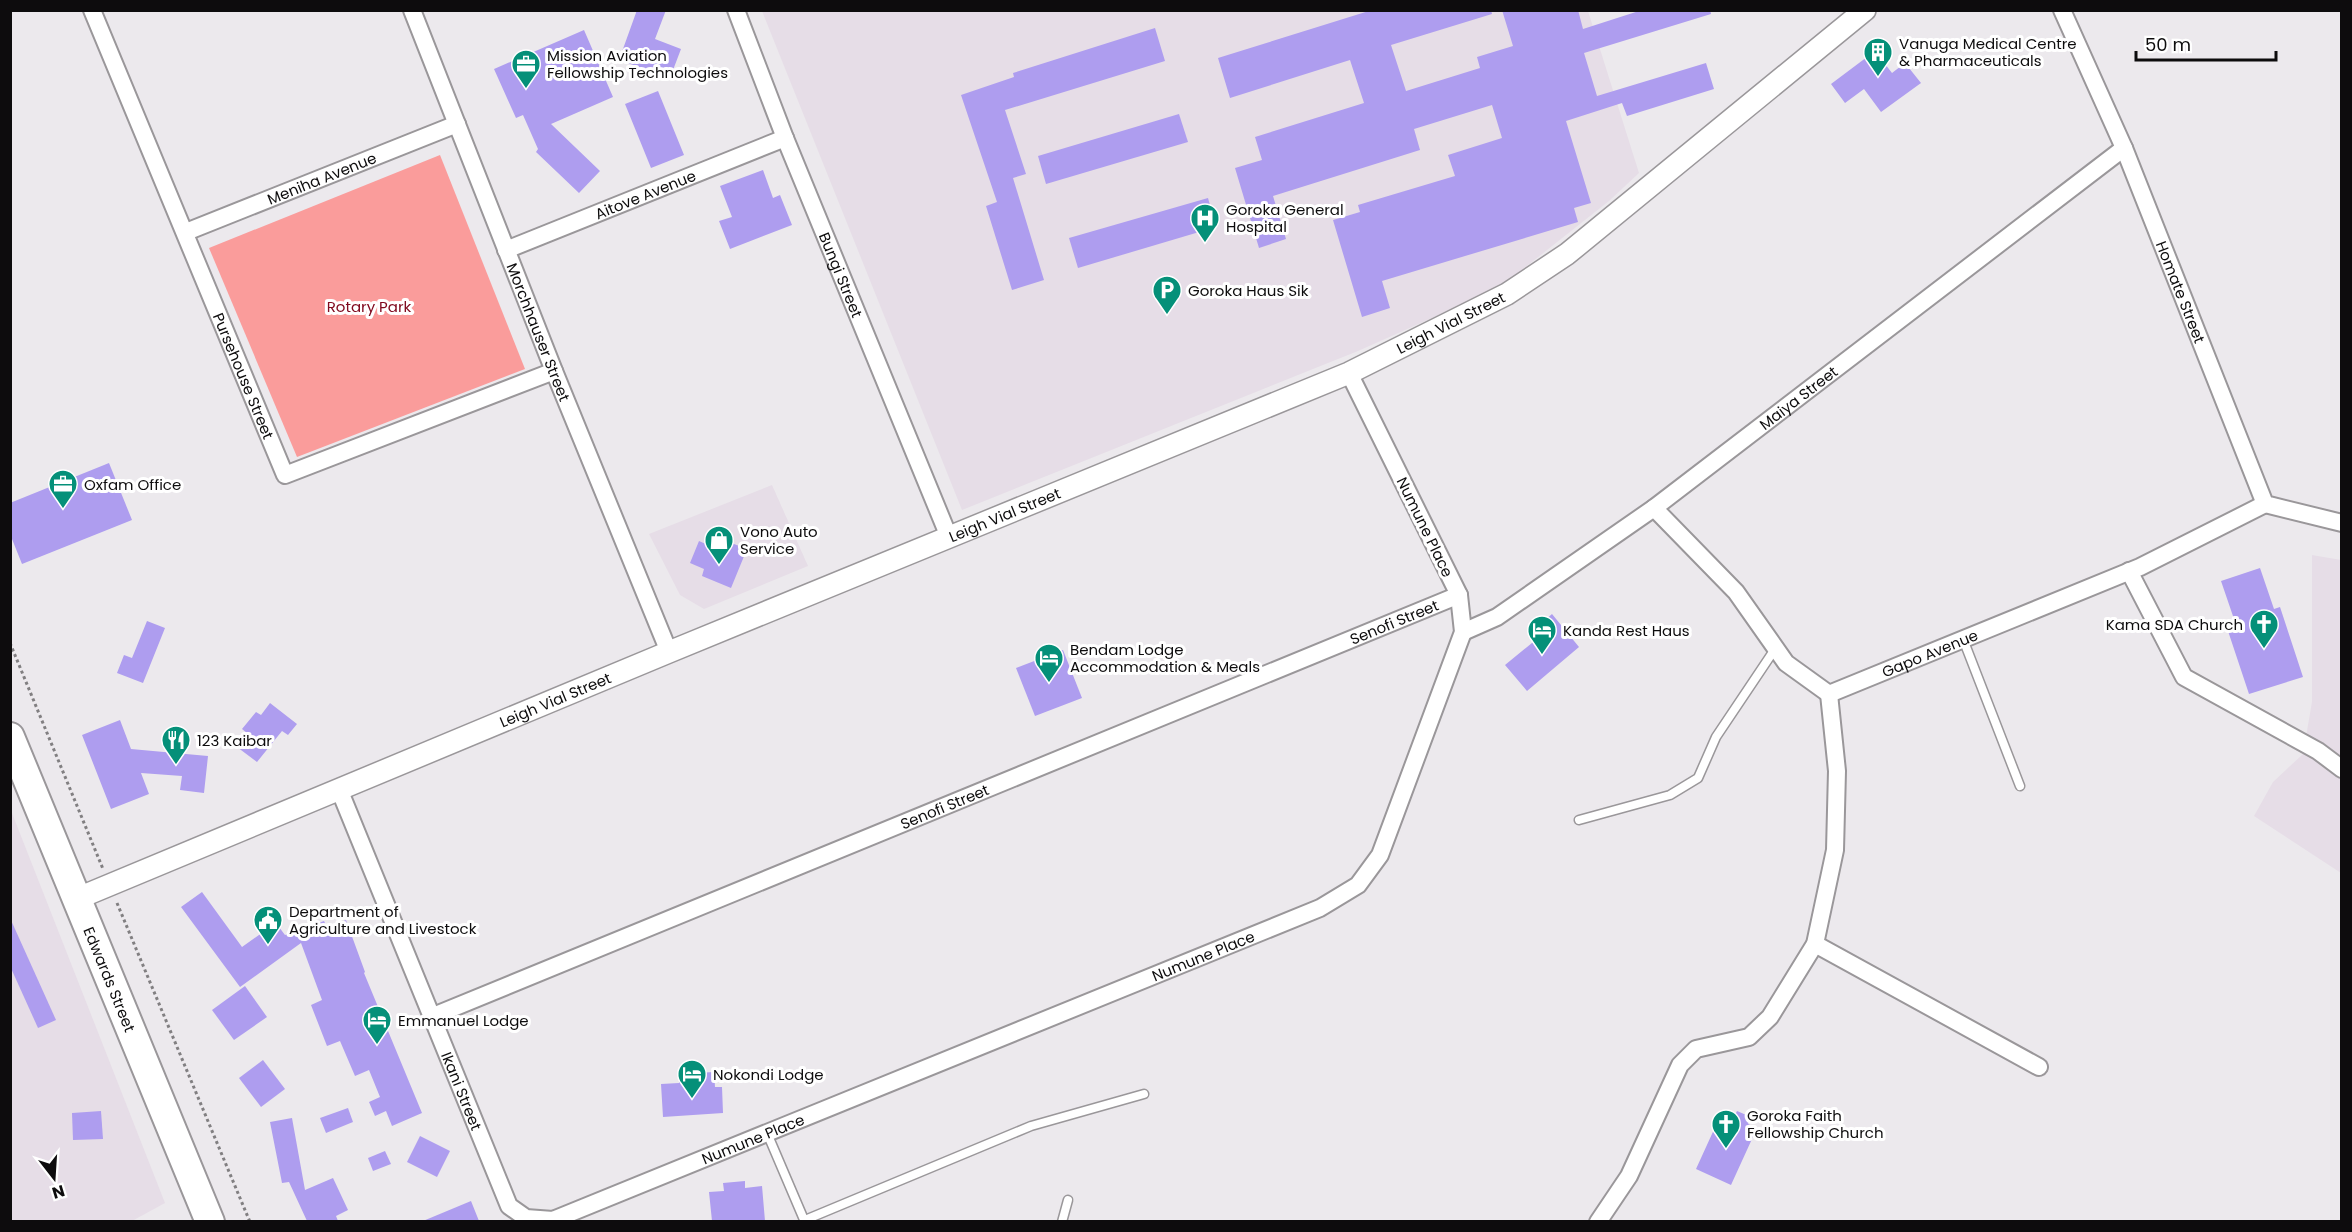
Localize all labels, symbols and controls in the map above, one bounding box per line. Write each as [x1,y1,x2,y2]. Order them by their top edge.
scale bar [2136,24,2276,62]
text: 50 m [2145,32,2191,57]
place label: Vanuga Medical Centre & Pharmaceuticals [1899,33,2077,71]
building icon: Vanuga Medical Centre & Pharmaceuticals [1862,36,1894,78]
place label: Mission Aviation Fellowship Technologies [547,45,728,83]
office icon: Mission Aviation Fellowship Technologies [510,48,542,90]
street label: Meniha Avenue [264,147,379,209]
street label: Aitove Avenue [592,164,699,224]
place label: Goroka General Hospital [1226,199,1344,237]
hospital icon: Goroka General Hospital [1189,202,1221,244]
street label: Bungi Street [814,229,868,321]
street label: Homate Street [2151,238,2211,346]
street label: Morchhauser Street [502,260,576,404]
parking icon: Goroka Haus Sik [1151,274,1183,316]
place label: Goroka Haus Sik [1188,280,1309,301]
street label: Leigh Vial Street [1393,286,1509,358]
park label: Rotary Park [327,296,412,317]
street label: Pursehouse Street [208,309,279,442]
street label: Maiya Street [1755,361,1842,434]
office icon: Oxfam Office [47,468,79,510]
street label: Numune Place [1392,473,1458,581]
place label: Oxfam Office [84,474,181,495]
street label: Leigh Vial Street [945,482,1063,547]
place label: Vono Auto Service [740,521,818,559]
shop icon: Vono Auto Service [703,524,735,566]
street label: Senofi Street [1347,594,1441,649]
church icon: Kama SDA Church [2248,608,2280,650]
hotel icon: Kanda Rest Haus [1526,614,1558,656]
place label: Kama SDA Church [2106,614,2243,635]
place label: Kanda Rest Haus [1563,620,1690,641]
street label: Gapo Avenue [1879,624,1981,682]
place label: Bendam Lodge Accommodation & Meals [1070,639,1260,677]
hotel icon: Bendam Lodge Accommodation & Meals [1033,642,1065,684]
street label: Leigh Vial Street [496,667,614,732]
restaurant icon: 123 Kaibar [160,724,192,766]
place label: 123 Kaibar [197,730,272,751]
street label: Senofi Street [897,779,992,834]
place label: Department of Agriculture and Livestock [289,901,477,939]
public building icon: Department of Agriculture and Livestock [252,904,284,946]
street label: Edwards Street [79,923,141,1035]
street label: Numune Place [1149,925,1258,986]
hotel icon: Emmanuel Lodge [361,1004,393,1046]
place label: Emmanuel Lodge [398,1010,529,1031]
street label: Ikani Street [437,1049,487,1133]
hotel icon: Nokondi Lodge [676,1058,708,1100]
place label: Nokondi Lodge [713,1064,824,1085]
place label: Goroka Faith Fellowship Church [1747,1105,1884,1143]
street label: Numune Place [698,1108,807,1169]
church icon: Goroka Faith Fellowship Church [1710,1108,1742,1150]
north arrow [24,1148,84,1208]
text: N [49,1179,67,1205]

